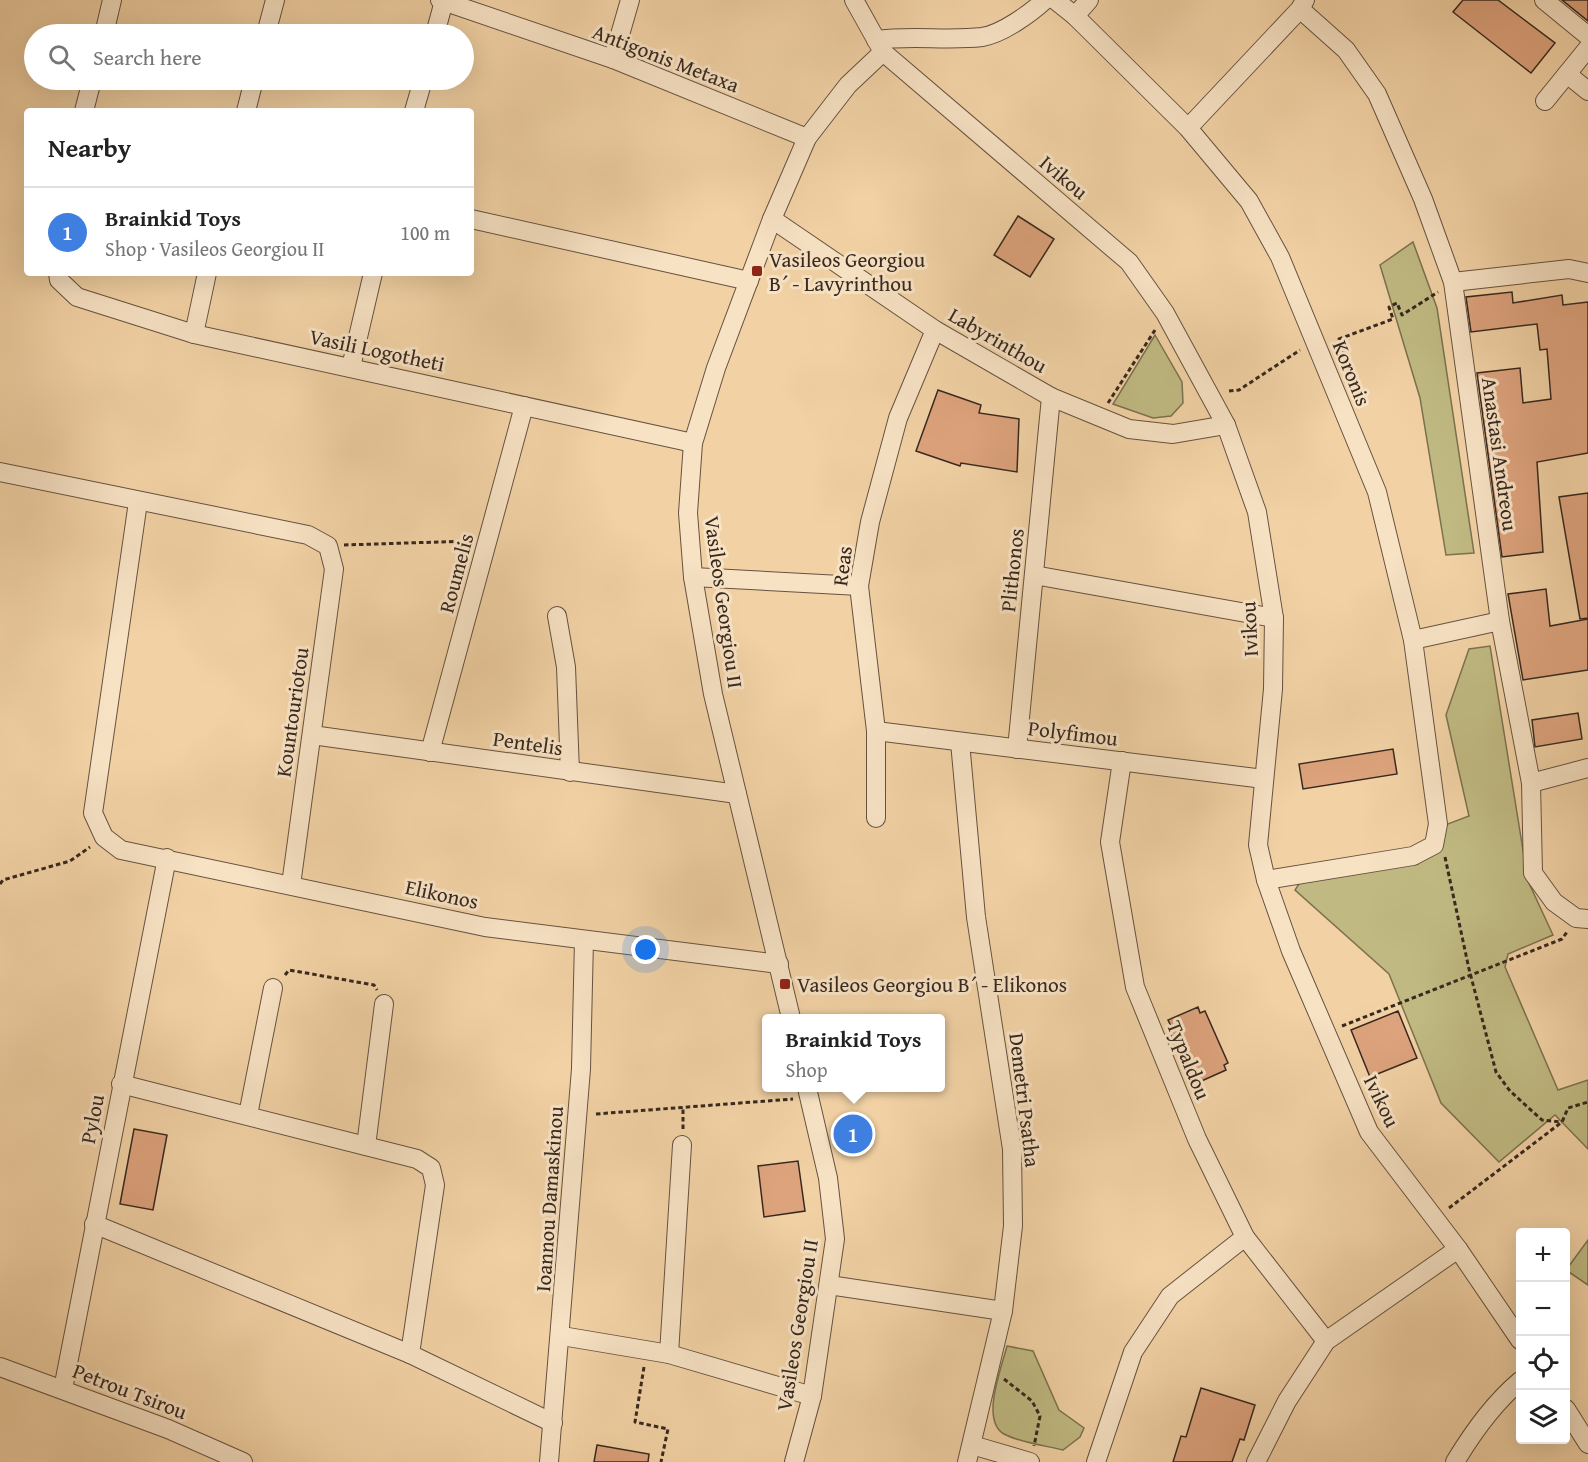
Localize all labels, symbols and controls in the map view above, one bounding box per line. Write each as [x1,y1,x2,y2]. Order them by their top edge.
street label: Antigonis Metaxa [588,16,744,100]
search box [24,24,474,90]
icon: search [45,41,78,74]
text: Search here [93,41,202,73]
text: Nearby [48,128,131,167]
street label: Ivikou [1033,147,1096,207]
text: Brainkid Toys [105,202,241,234]
text: 1 [62,218,73,247]
text: 100 m [400,218,450,247]
text: Shop · Vasileos Georgiou II [105,234,325,263]
place label: Vasileos Georgiou B´ - Lavyrinthou [769,244,926,299]
marker: Vasileos Georgiou B´ - Lavyrinthou [750,264,764,278]
street label: Labyrinthou [943,299,1054,381]
street label: Vasili Logotheti [306,321,448,379]
street label: Koronis [1325,336,1379,410]
street label: Anastasi Andreou [1474,375,1526,534]
street label: Vasileos Georgiou II [697,514,751,690]
street label: Plithonos [992,527,1032,613]
street label: Roumelis [431,530,481,616]
street label: Reas [824,544,860,588]
street label: Ivikou [1232,600,1266,657]
street label: Kountouriotou [268,645,317,779]
street label: Polyfimou [1026,712,1120,754]
street label: Pentelis [491,723,565,763]
street label: Elikonos [402,871,482,917]
your location [631,935,660,964]
place label: Vasileos Georgiou B´ - Elikonos [797,969,1067,1000]
marker: Vasileos Georgiou B´ - Elikonos [778,977,792,991]
popup [762,1014,945,1092]
street label: Typaldou [1159,1016,1219,1105]
text: Brainkid Toys [786,1023,921,1055]
street label: Demetri Psatha [1001,1031,1049,1169]
text: Shop [786,1055,828,1084]
street label: Ivikou [1356,1069,1408,1133]
street label: Pylou [72,1091,112,1146]
street label: Ioannou Damaskinou [527,1105,571,1293]
pin: 1 [834,1112,872,1156]
map controls [1516,1228,1570,1444]
button: + [1516,1228,1570,1282]
street label: Vasileos Georgiou II [768,1237,826,1413]
button: − [1516,1282,1570,1336]
button: locate [1516,1336,1570,1390]
street label: Petrou Tsirou [68,1355,192,1427]
button: layers [1516,1390,1570,1444]

